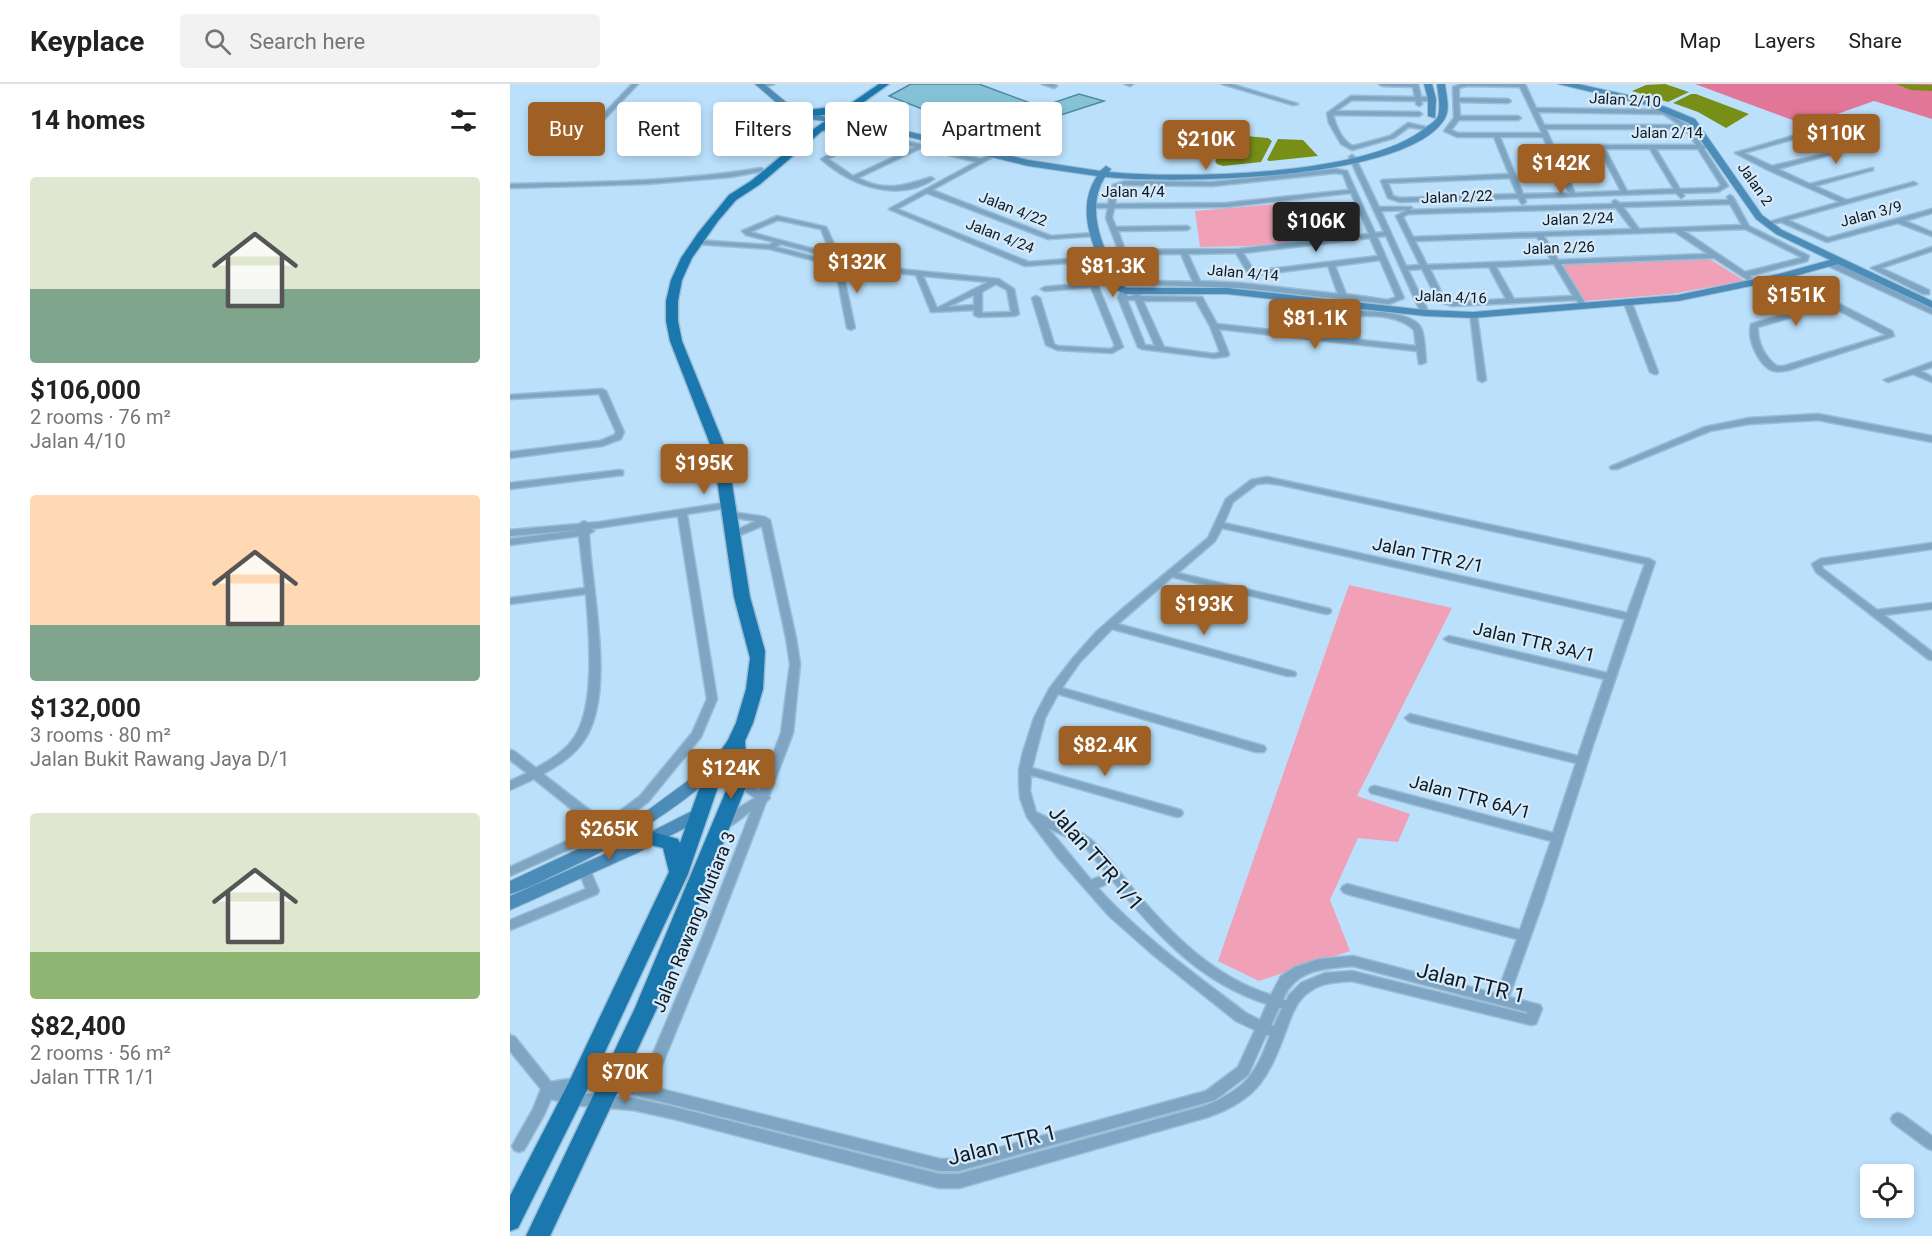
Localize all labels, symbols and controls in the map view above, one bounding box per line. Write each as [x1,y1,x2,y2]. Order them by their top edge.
search box [180,14,600,68]
text: Keyplace [30,25,144,58]
icon: search [201,25,234,58]
text: Search here [249,29,365,54]
text: Map [1679,29,1721,53]
text: Layers [1754,29,1815,53]
text: Share [1848,29,1902,53]
street label: Jalan 2/10 [1589,89,1661,111]
chip: Buy [528,102,605,156]
chip: Rent [617,102,701,156]
chip: Filters [713,102,813,156]
chip: New [825,102,909,156]
chip: Apartment [921,102,1062,156]
icon: filters [447,104,480,137]
text: 14 homes [30,105,145,135]
pin: $110K [1794,114,1878,165]
pin: $210K [1164,120,1248,171]
text: $110K [1807,121,1865,145]
street label: Jalan 2/14 [1631,124,1703,142]
text: $210K [1177,127,1235,151]
pin: $142K [1519,144,1603,195]
text: $142K [1532,151,1590,175]
street label: Jalan 2 [1734,159,1776,209]
street label: Jalan 4/4 [1101,183,1165,201]
street label: Jalan 2/22 [1421,187,1493,207]
street label: Jalan 4/22 [976,188,1050,230]
street label: Jalan 3/9 [1838,197,1904,231]
pin: $106K [1274,202,1358,253]
text: $106K [1287,209,1345,233]
street label: Jalan 2/24 [1542,209,1615,229]
street label: Jalan 4/24 [963,215,1037,257]
icon: home [201,216,309,324]
street label: Jalan 2/26 [1523,238,1595,258]
pin: $132K [815,243,899,294]
pin: $81.3K [1064,247,1162,298]
text: $132K [828,250,886,274]
text: $81.3K [1081,254,1145,278]
street label: Jalan 4/14 [1206,261,1280,285]
pin: $151K [1754,276,1838,327]
text: $151K [1767,283,1825,307]
street label: Jalan 4/16 [1415,287,1487,307]
pin: $81.1K [1266,299,1364,350]
text: $81.1K [1283,306,1347,330]
text: $106,000 [30,375,141,405]
text: 2 rooms · 76 m² [30,405,171,429]
text: Jalan 4/10 [30,429,126,453]
pin: $195K [662,444,746,495]
text: $195K [675,451,733,475]
street label: Jalan TTR 2/1 [1371,533,1485,577]
icon: home [201,534,309,642]
pin: $193K [1162,585,1246,636]
text: $193K [1175,592,1233,616]
street label: Jalan TTR 3A/1 [1471,617,1597,666]
text: $132,000 [30,693,141,723]
text: 3 rooms · 80 m² [30,723,171,747]
pin: $82.4K [1056,726,1154,777]
text: $82.4K [1073,733,1137,757]
text: Jalan Bukit Rawang Jaya D/1 [30,747,290,771]
pin: $124K [689,749,773,800]
text: $124K [702,756,760,780]
street label: Jalan TTR 6A/1 [1407,770,1533,823]
street label: Jalan TTR 1/1 [1044,800,1148,916]
pin: $265K [567,810,651,861]
text: $265K [580,817,638,841]
street label: Jalan Rawang Mutiara 3 [648,828,739,1015]
icon: home [201,852,309,960]
street label: Jalan TTR 1 [1414,958,1528,1008]
text: $82,400 [30,1011,126,1041]
text: 2 rooms · 56 m² [30,1041,171,1065]
pin: $70K [589,1053,661,1104]
text: $70K [601,1060,649,1084]
text: Jalan TTR 1/1 [30,1065,155,1089]
street label: Jalan TTR 1 [945,1120,1059,1170]
map controls [1860,1164,1914,1218]
button: locate [1860,1164,1914,1218]

